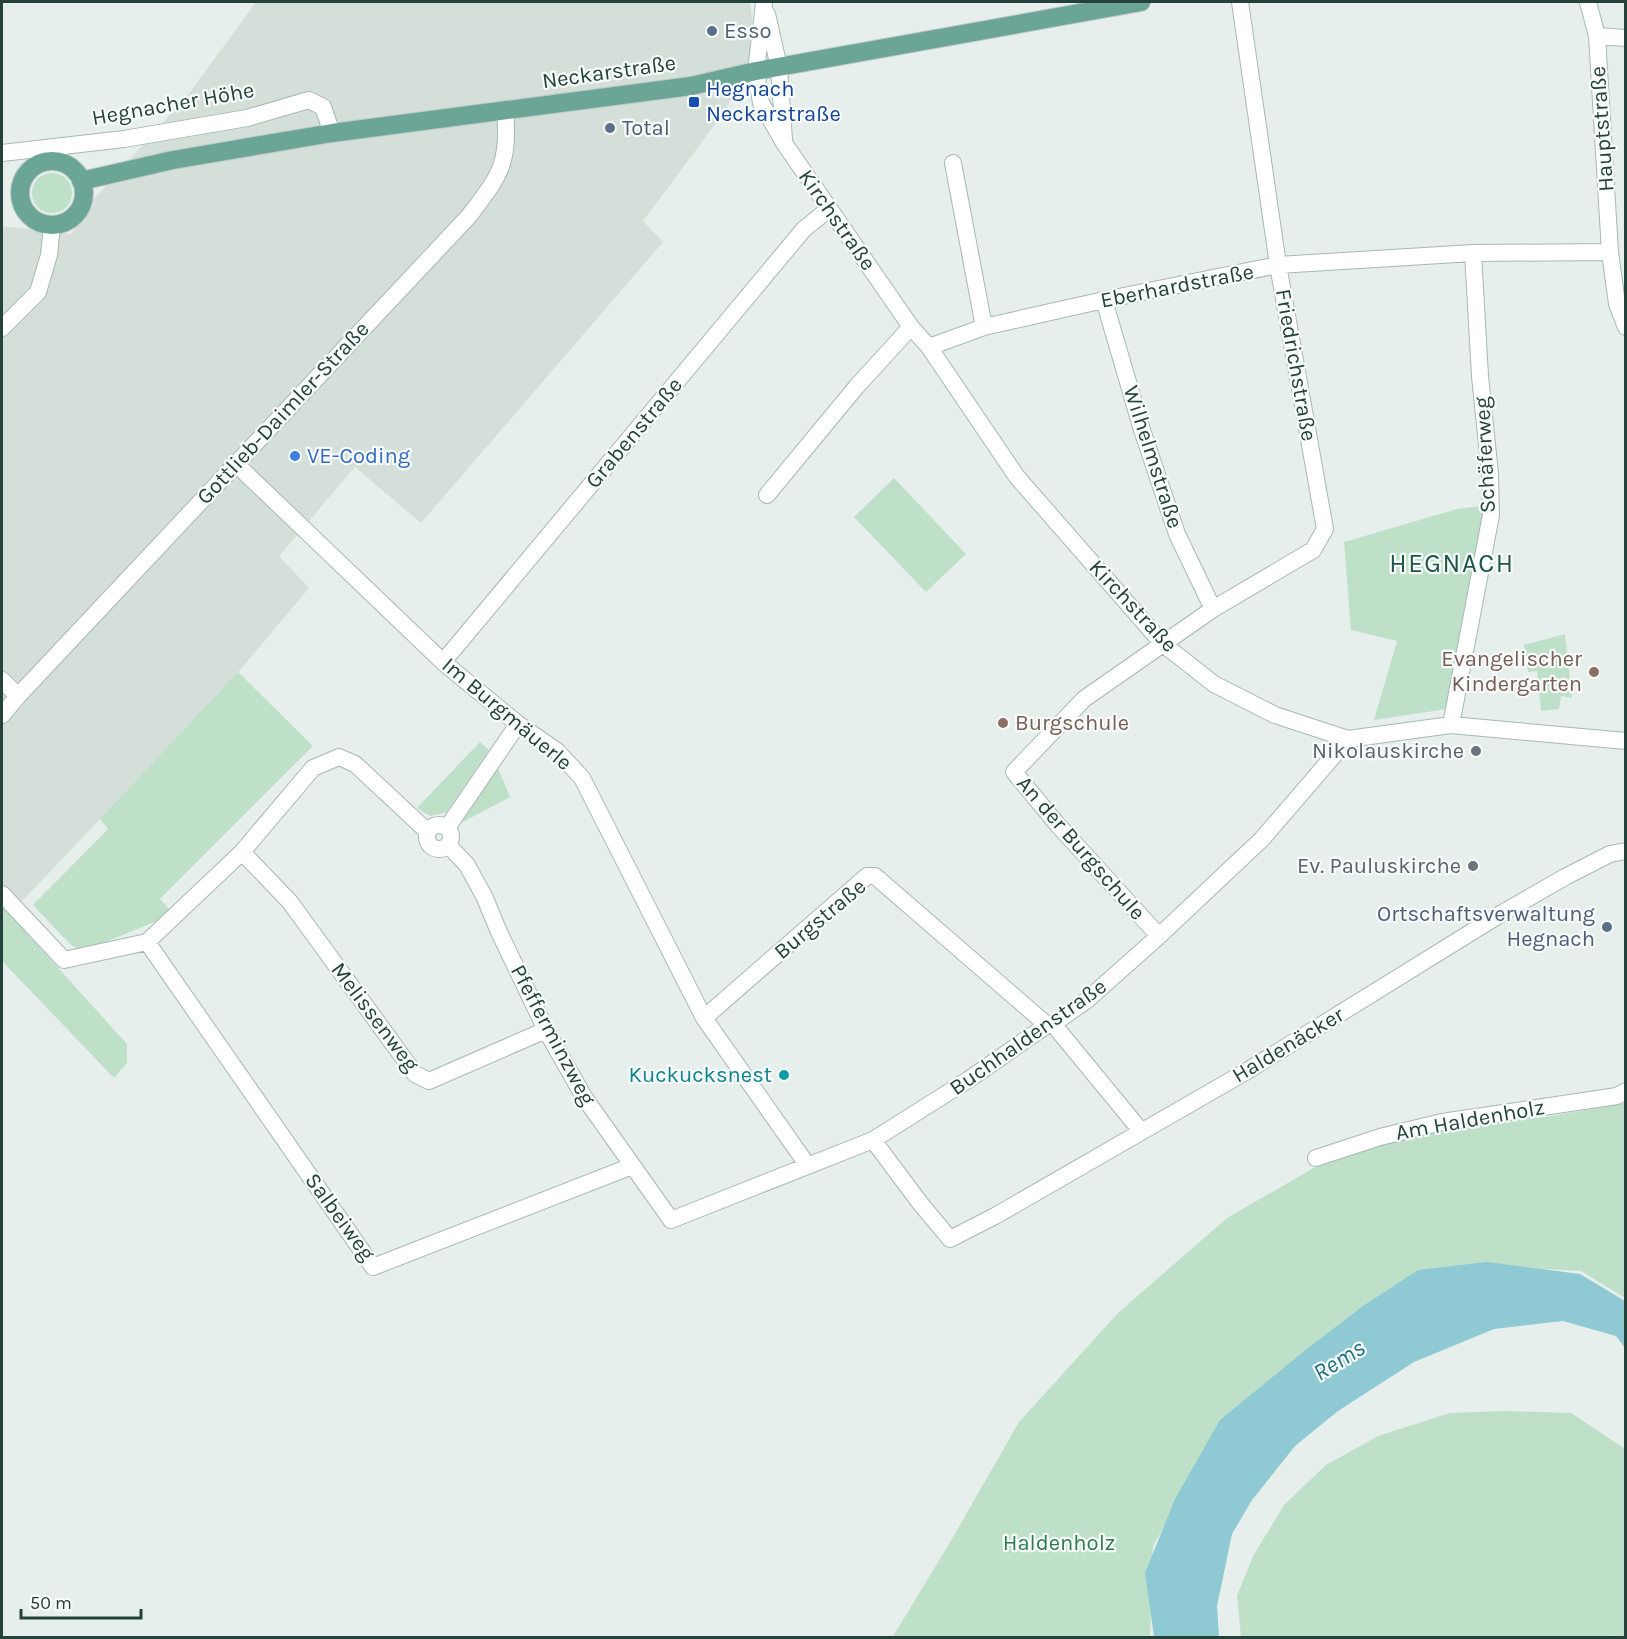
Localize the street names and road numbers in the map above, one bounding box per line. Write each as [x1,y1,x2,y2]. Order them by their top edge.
street label: Neckarstraße [540,50,678,94]
street label: Hauptstraße [1585,65,1619,193]
street label: Hegnacher Höhe [90,77,256,131]
street label: Kirchstraße [793,165,881,275]
street label: Eberhardstraße [1098,258,1256,314]
street label: Friedrichstraße [1270,287,1322,443]
street label: Gottlieb-Daimler-Straße [191,316,375,510]
street label: Grabenstraße [580,372,688,494]
street label: Wilhelmstraße [1118,382,1188,532]
street label: Schäferweg [1469,396,1501,514]
street label: Kirchstraße [1084,554,1182,658]
street label: Im Burgmäuerle [437,652,577,776]
street label: An der Burgschule [1011,771,1151,925]
street label: Burgstraße [769,873,871,965]
street label: Melissenweg [325,957,425,1077]
street label: Pfefferminzweg [505,960,601,1110]
street label: Buchhaldenstraße [945,973,1111,1101]
street label: Haldenäcker [1227,1001,1349,1089]
street label: Am Haldenholz [1393,1094,1547,1146]
street label: Salbeiweg [299,1168,381,1266]

